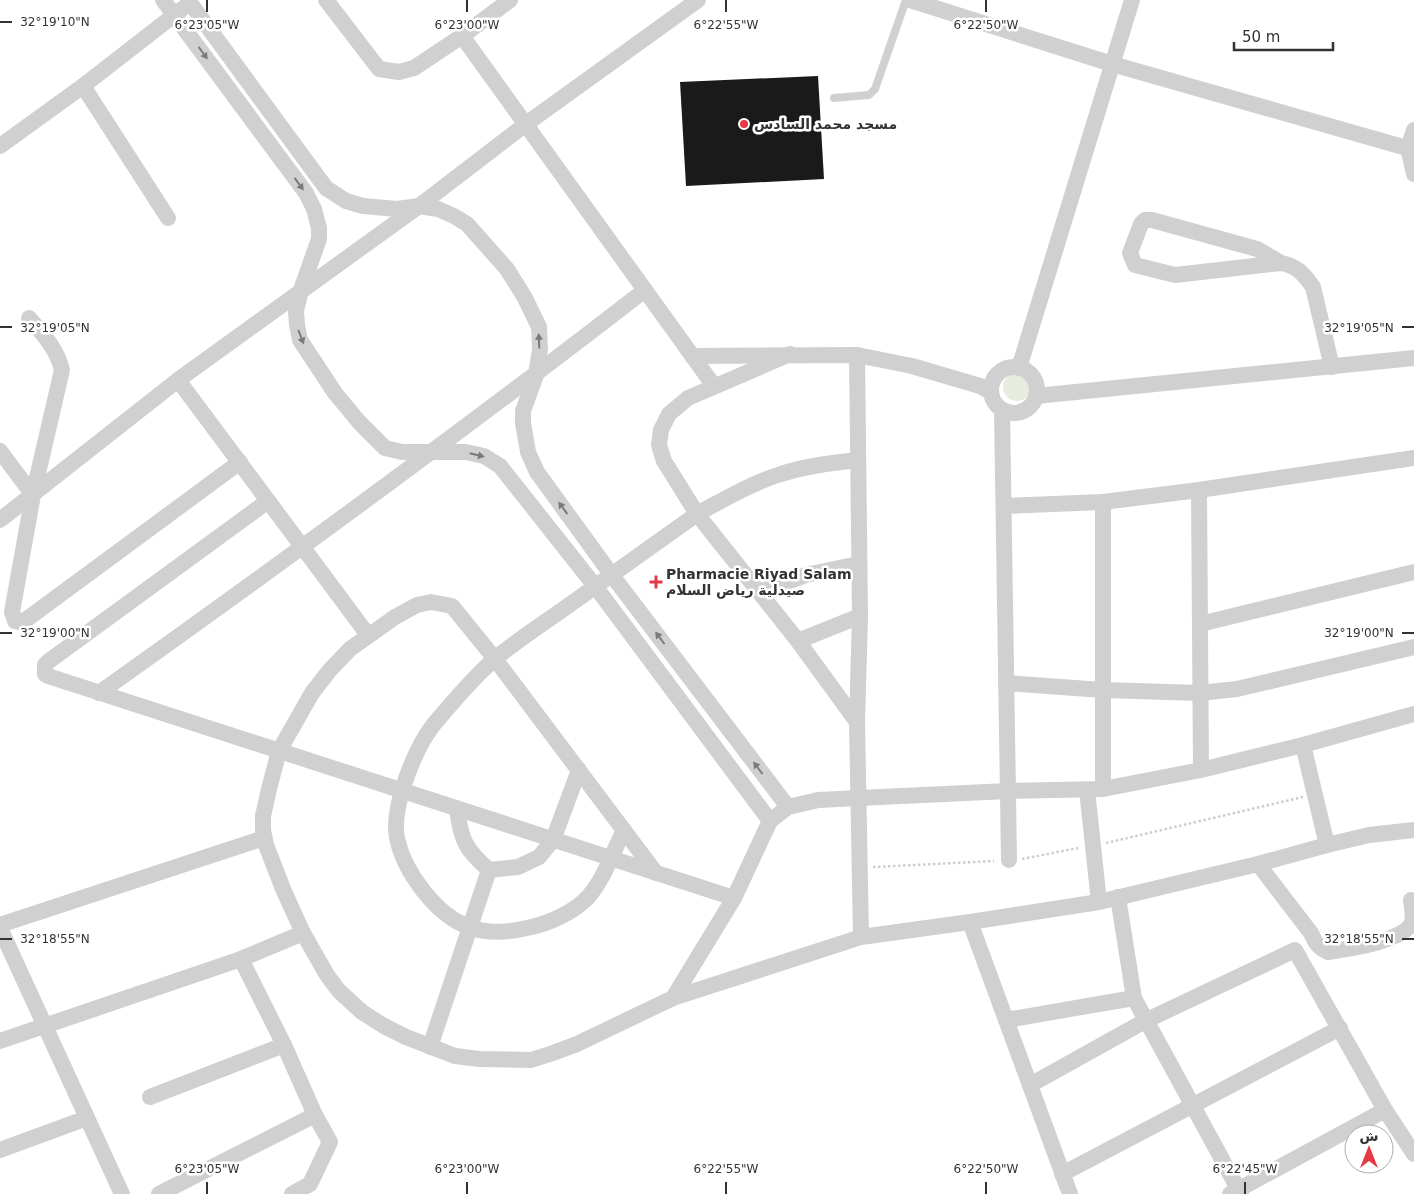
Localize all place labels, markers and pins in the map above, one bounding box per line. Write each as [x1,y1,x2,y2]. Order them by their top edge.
place label: مسجد محمد السادس [754,116,897,132]
marker: مسجد محمد السادس [738,118,750,130]
place label: Pharmacie Riyad Salam صيدلية رياض السلام [666,566,852,599]
marker: Pharmacie Riyad Salam صيدلية رياض السلام [650,576,662,588]

